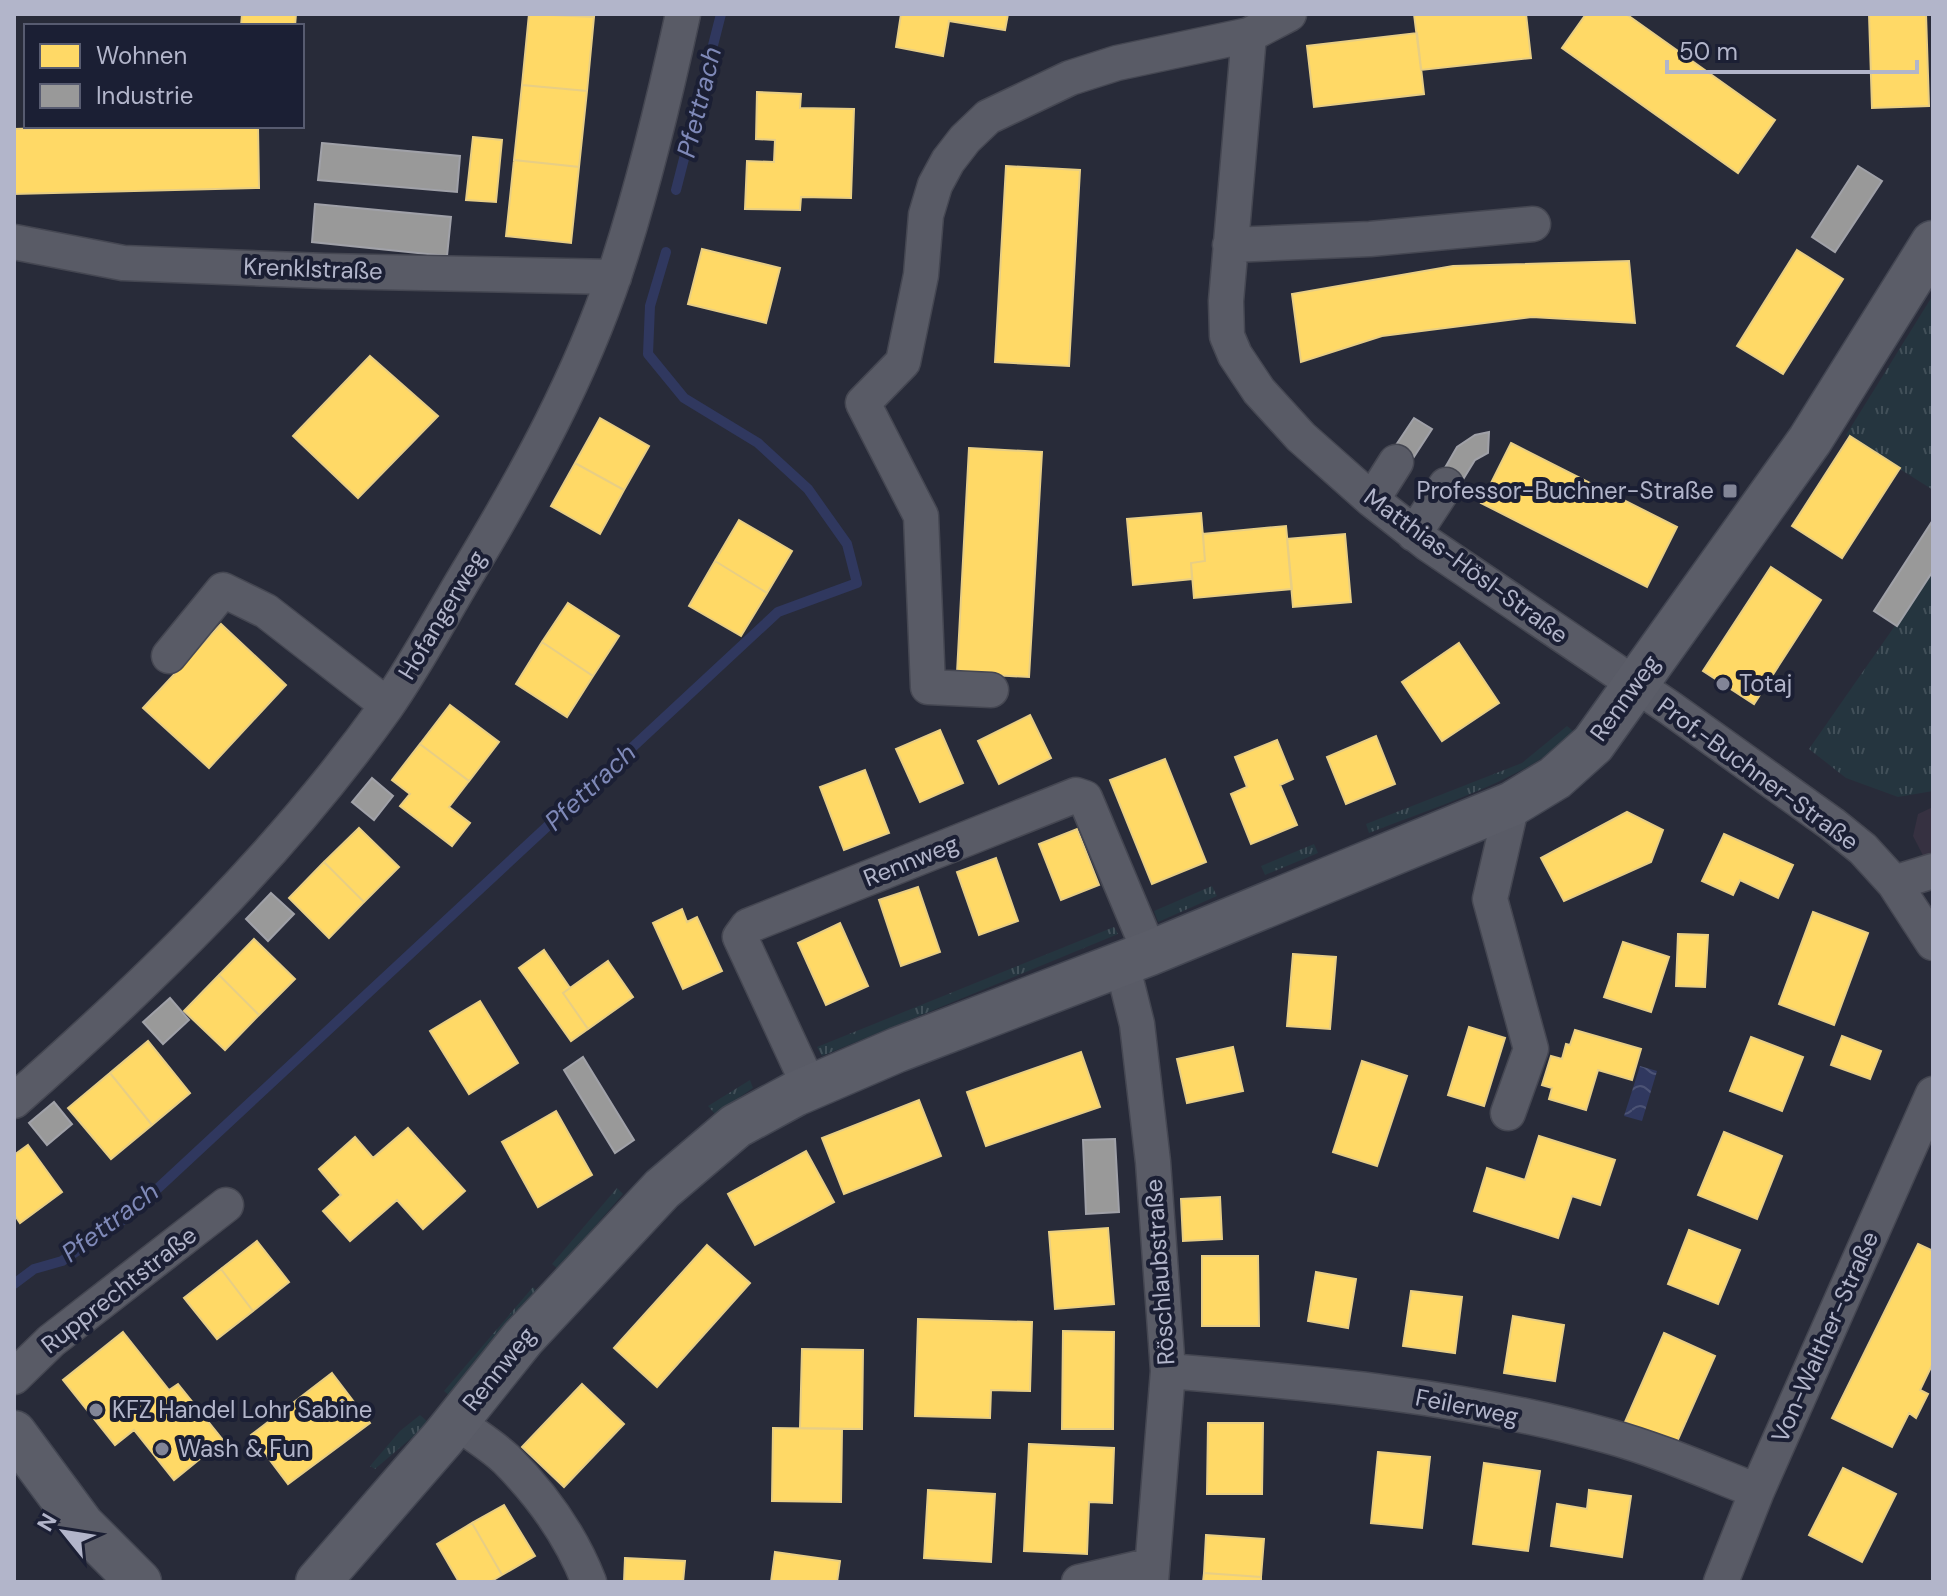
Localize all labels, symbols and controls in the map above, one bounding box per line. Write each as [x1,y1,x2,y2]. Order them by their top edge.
legend [24,24,304,128]
scale bar [1667,24,1917,74]
text: 50 m [1679,36,1738,67]
text: Wohnen [96,40,187,71]
water label: Pfettrach [669,43,729,161]
text: Industrie [96,80,193,111]
street label: Krenklstraße [243,251,383,286]
place label: Professor-Buchner-Straße [1416,475,1714,506]
street label: Matthias-Hösl-Straße [1358,481,1574,650]
marker: Professor-Buchner-Straße [1721,482,1739,500]
street label: Hofangerweg [391,544,492,685]
street label: Rennweg [1583,648,1666,747]
place label: Totaj [1739,668,1792,699]
marker: Totaj [1714,675,1732,693]
street label: Prof.-Buchner-Straße [1652,690,1865,857]
water label: Pfettrach [537,736,643,838]
street label: Rennweg [859,828,963,894]
water label: Pfettrach [55,1174,165,1270]
street label: Röschlaubstraße [1138,1178,1181,1366]
street label: Rupprechtstraße [35,1219,203,1360]
street label: Von-Walther-Straße [1764,1226,1885,1447]
street label: Rennweg [455,1320,542,1417]
street label: Feilerweg [1413,1381,1521,1432]
place label: KFZ Handel Lohr Sabine [112,1394,372,1425]
marker: KFZ Handel Lohr Sabine [87,1401,105,1419]
place label: Wash & Fun [178,1433,310,1464]
marker: Wash & Fun [153,1440,171,1458]
north arrow [24,1492,104,1572]
text: N [31,1508,64,1536]

